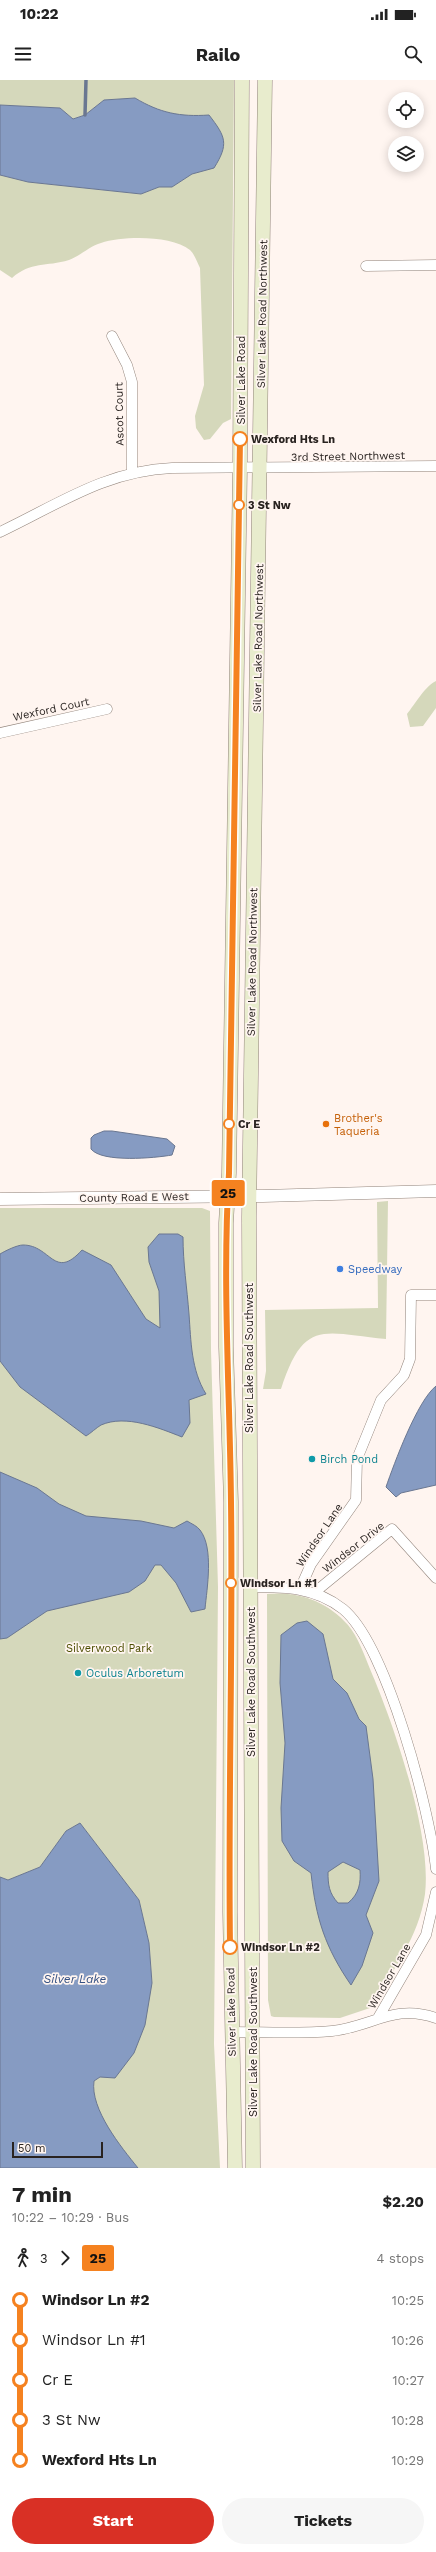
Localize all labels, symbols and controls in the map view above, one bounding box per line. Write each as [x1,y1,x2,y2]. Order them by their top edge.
text: 10:22 [20,5,59,23]
icon: menu [12,43,34,65]
icon: search [402,43,424,65]
text: Railo [196,44,240,65]
map controls [388,92,424,172]
button: locate [388,92,424,128]
button: layers [388,136,424,172]
street label: Silver Lake Road Northwest [255,239,270,388]
street label: Silver Lake Road [235,336,248,424]
street label: Ascot Court [112,382,127,446]
marker: Wexford Hts Ln [232,431,248,447]
place label: Wexford Hts Ln [251,433,335,446]
street label: 3rd Street Northwest [291,449,406,464]
marker: 3 St Nw [233,499,245,511]
place label: 3 St Nw [248,499,291,512]
street label: Silver Lake Road Northwest [251,563,266,712]
street label: Wexford Court [12,695,91,724]
street label: Silver Lake Road Northwest [245,887,260,1036]
place label: Brother's Taqueria [334,1112,383,1138]
marker: Cr E [223,1118,235,1130]
place label: Cr E [238,1118,260,1131]
marker: Brother's Taqueria [321,1119,331,1129]
line badge: 25 [210,1180,246,1206]
text: 25 [220,1185,236,1201]
street label: County Road E West [79,1190,189,1205]
place label: Speedway [348,1263,402,1276]
marker: Speedway [335,1264,345,1274]
street label: Silver Lake Road Southwest [243,1283,256,1433]
place label: Birch Pond [320,1453,378,1466]
marker: Birch Pond [307,1454,317,1464]
street label: Windsor Lane [293,1501,345,1569]
street label: Windsor Drive [320,1519,387,1576]
marker: Windsor Ln #1 [225,1577,237,1589]
place label: Windsor Ln #1 [240,1577,317,1590]
street label: Silver Lake Road Southwest [245,1607,258,1757]
park label: Silverwood Park [66,1642,152,1655]
place label: Oculus Arboretum [86,1667,184,1680]
marker: Oculus Arboretum [73,1668,83,1678]
marker: Windsor Ln #2 [222,1939,238,1955]
place label: Windsor Ln #2 [241,1941,320,1954]
street label: Windsor Lane [365,1941,413,2011]
street label: Silver Lake Road [224,1967,239,2057]
street label: Silver Lake Road Southwest [247,1967,260,2117]
water label: Silver Lake [44,1972,107,1986]
scale bar [12,2140,103,2159]
text: 50 m [18,2142,45,2155]
text: 7 min [12,2182,72,2207]
text: $2.20 [382,2193,424,2211]
text: 10:22 – 10:29 · Bus [12,2210,129,2225]
icon: walk [12,2247,34,2269]
icon: forward [54,2247,76,2269]
text: 25 [90,2250,106,2266]
text: 3 [40,2251,48,2266]
text: 4 stops [377,2251,424,2266]
text: Windsor Ln #2 [42,2291,149,2309]
text: 10:25 [392,2293,424,2308]
text: Windsor Ln #1 [42,2331,146,2349]
text: 10:26 [392,2333,424,2348]
text: Cr E [42,2371,73,2389]
text: 10:27 [392,2373,424,2388]
text: 3 St Nw [42,2411,100,2429]
text: 10:28 [391,2413,424,2428]
text: Wexford Hts Ln [42,2451,157,2469]
text: 10:29 [391,2453,424,2468]
button: Start [12,2498,214,2544]
button: Tickets [222,2498,424,2544]

